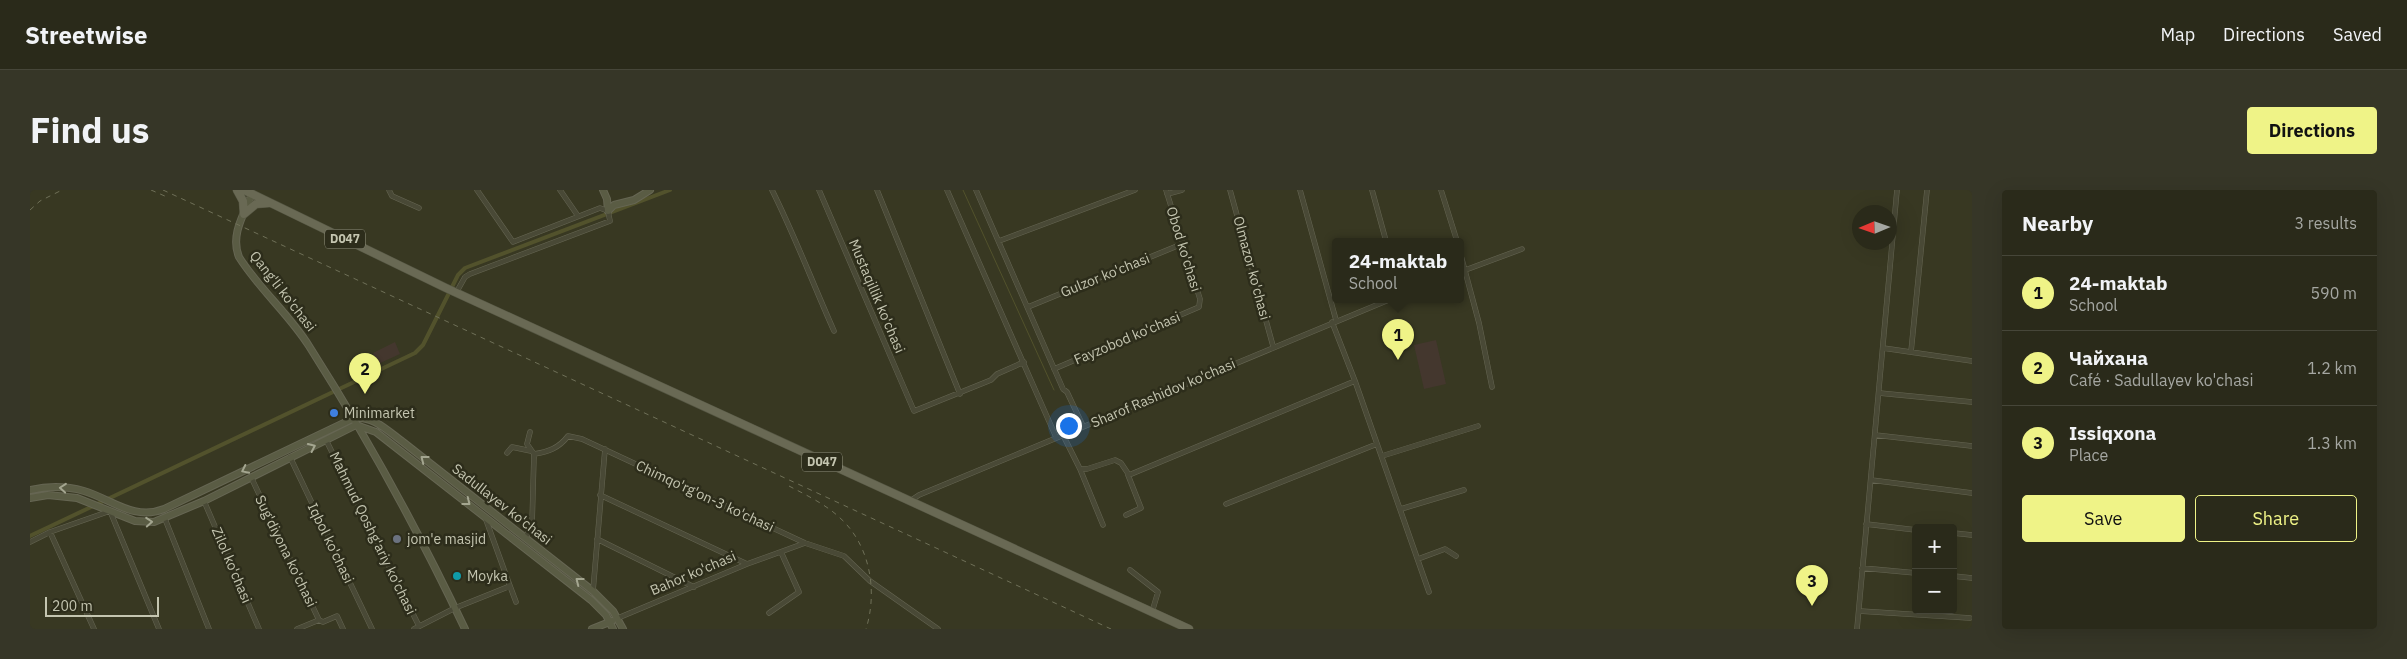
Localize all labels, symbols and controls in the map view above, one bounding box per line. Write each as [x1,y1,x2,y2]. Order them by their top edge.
text: Streetwise [25,19,147,51]
text: Map [2160,23,2195,46]
text: Directions [2223,23,2305,46]
text: Saved [2333,23,2382,46]
text: Find us [30,107,149,153]
button: Directions [2247,107,2377,154]
street label: Obod ko'chasi [1163,204,1205,294]
north arrow [1852,205,1897,250]
text: Nearby [2022,209,2093,237]
text: 3 results [2294,213,2357,233]
street label: Olmazor ko'chasi [1230,214,1274,322]
road number: D047 [325,230,365,249]
street label: Mustaqillik ko'chasi [845,236,909,356]
popup [1332,238,1464,303]
street label: Qang'li ko'chasi [246,247,320,335]
street label: Gulzor ko'chasi [1058,249,1152,301]
text: 24-maktab [1349,249,1447,273]
text: 24-maktab [2069,271,2168,295]
text: School [1349,273,1397,293]
text: 1 [2033,283,2043,303]
text: 590 m [2310,283,2357,303]
text: School [2069,295,2118,315]
street label: Fayzobod ko'chasi [1071,307,1183,369]
pin: 1 [1382,319,1414,360]
text: Чайхана [2069,346,2148,370]
pin: 2 [349,353,381,394]
street label: Sharof Rashidov ko'chasi [1088,354,1238,432]
text: 2 [2033,358,2043,378]
text: 1.2 km [2307,358,2357,378]
text: Café · Sadullayev ko'chasi [2069,370,2253,390]
place label: Minimarket [344,404,415,422]
marker: Minimarket [328,407,340,419]
your location [1056,413,1082,439]
text: Issiqxona [2069,421,2156,445]
text: 3 [2033,433,2043,453]
text: 1.3 km [2307,433,2357,453]
one-way arrow [306,443,315,453]
text: Place [2069,445,2108,465]
street label: Mahmud Qoshg'ariy ko'chasi [326,449,420,617]
road number: D047 [802,452,842,472]
one-way arrow [421,456,430,464]
street label: Chimqo'rg'on-3 ko'chasi [633,456,777,536]
street label: Sadullayev ko'chasi [448,459,556,549]
one-way arrow [241,464,250,474]
one-way arrow [59,482,67,493]
street label: Sug'diyona ko'chasi [251,492,321,610]
button: Save [2022,495,2185,542]
button: Share [2195,495,2357,542]
one-way arrow [461,497,470,505]
street label: Iqbol ko'chasi [304,500,358,586]
one-way arrow [145,516,153,527]
street label: Zilol ko'chasi [208,524,256,606]
map controls [1912,524,1957,614]
button: + [1912,524,1957,569]
place label: jom'e masjid [407,530,486,548]
marker: jom'e masjid [391,533,403,545]
street label: Bahor ko'chasi [647,547,739,599]
pin: 3 [1796,565,1828,606]
place label: Moyka [467,567,508,585]
button: − [1912,569,1957,614]
marker: Moyka [451,570,463,582]
one-way arrow [576,578,585,586]
scale bar [45,594,159,617]
text: 200 m [52,597,93,615]

